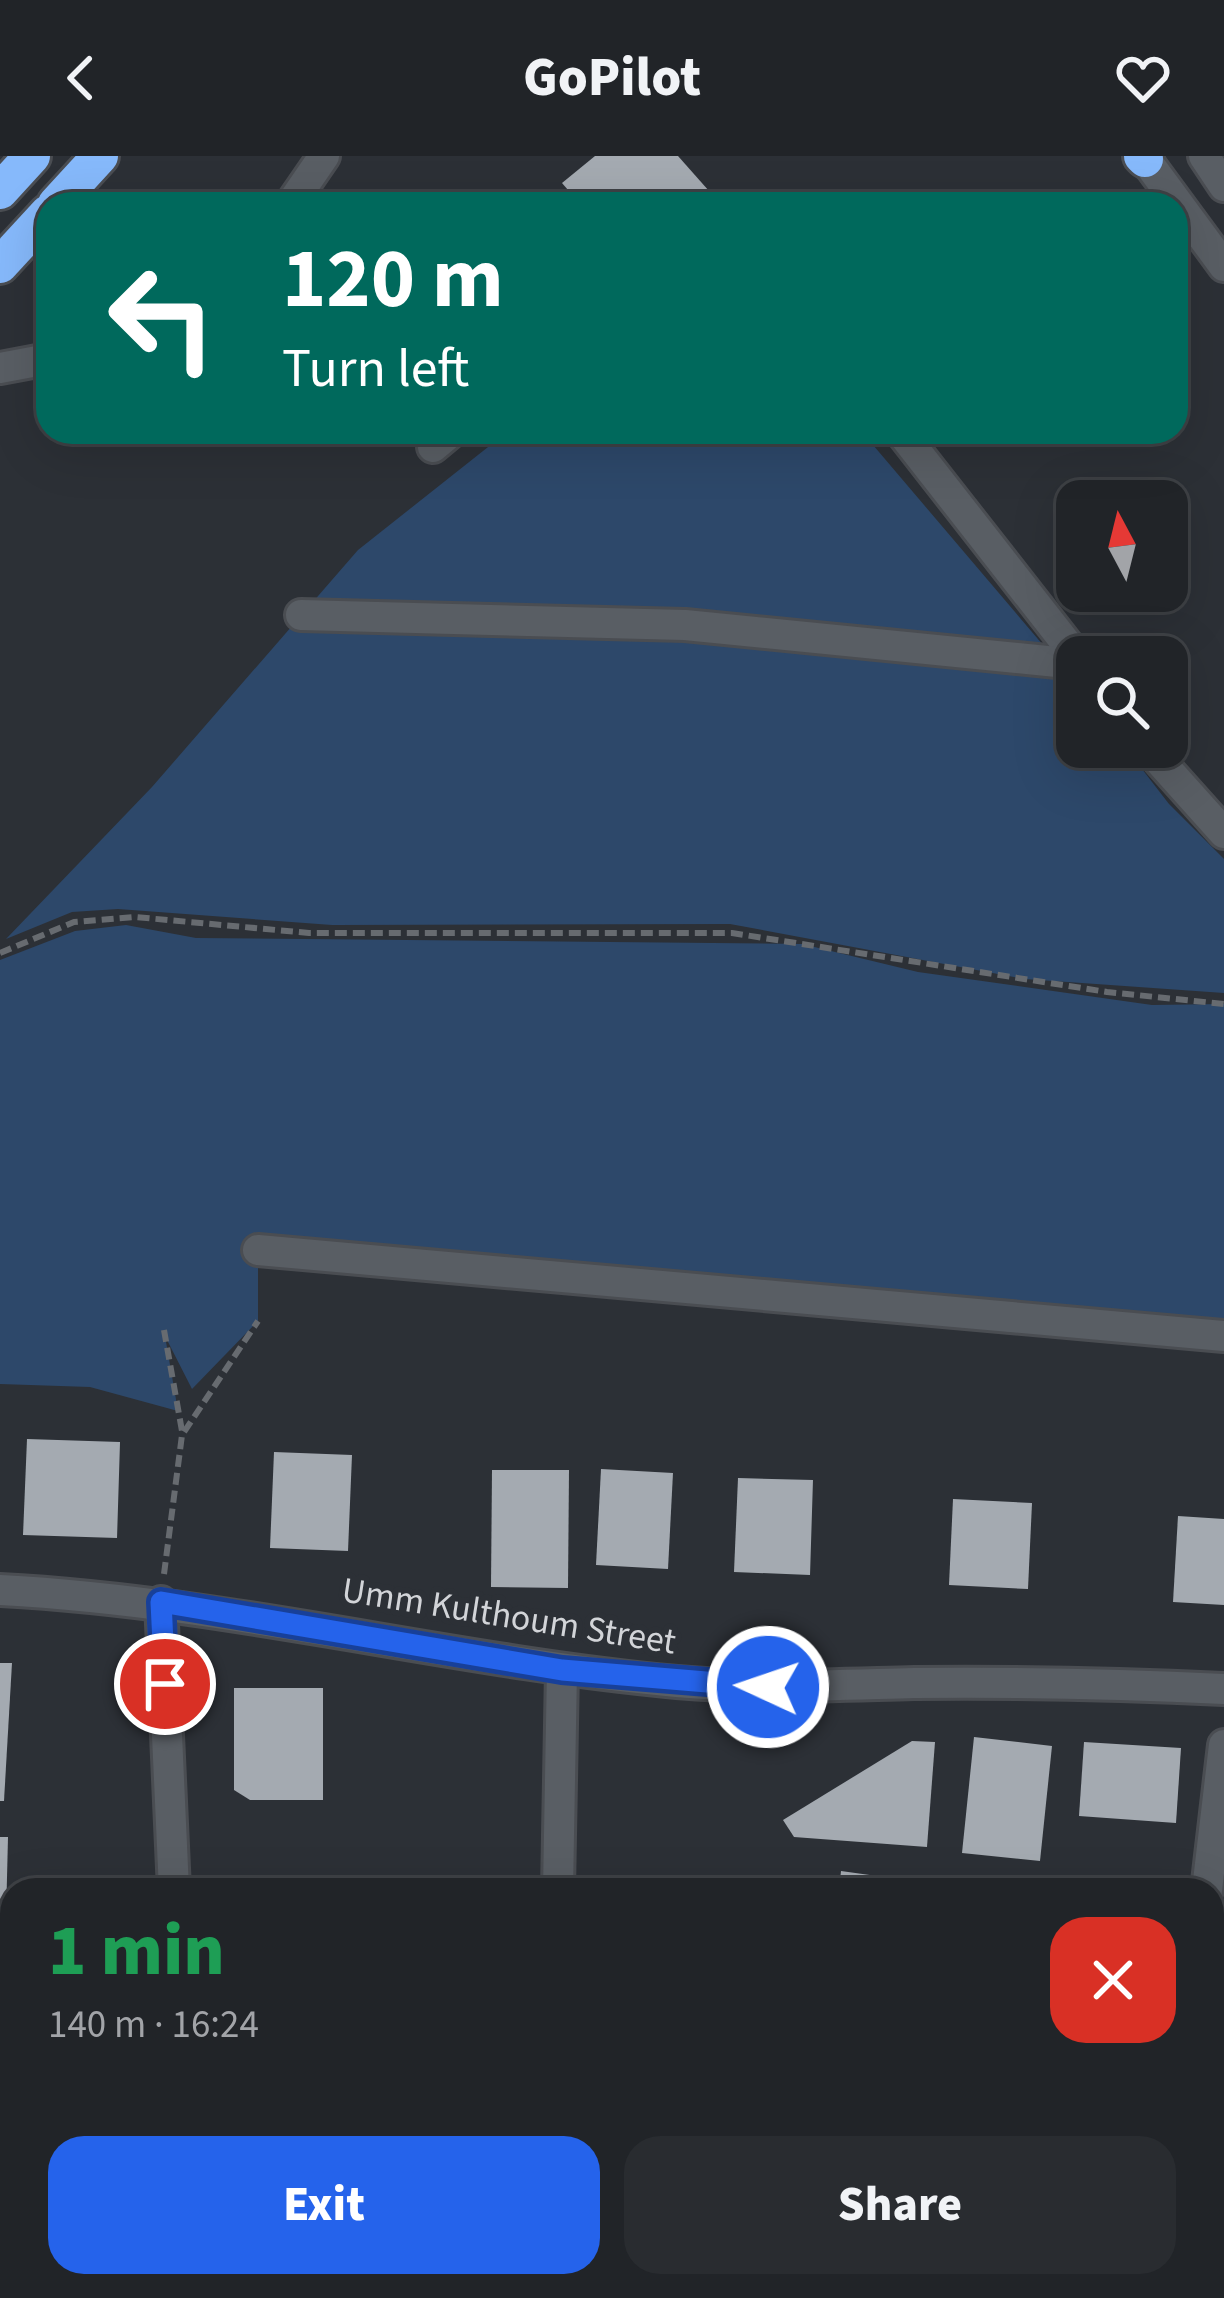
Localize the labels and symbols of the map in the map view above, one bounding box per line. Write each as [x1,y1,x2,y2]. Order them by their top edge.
north arrow [1056,480,1188,612]
street label: Umm Kulthoum Street [338,1564,680,1668]
position arrow [705,1624,831,1750]
pin [114,1633,216,1735]

